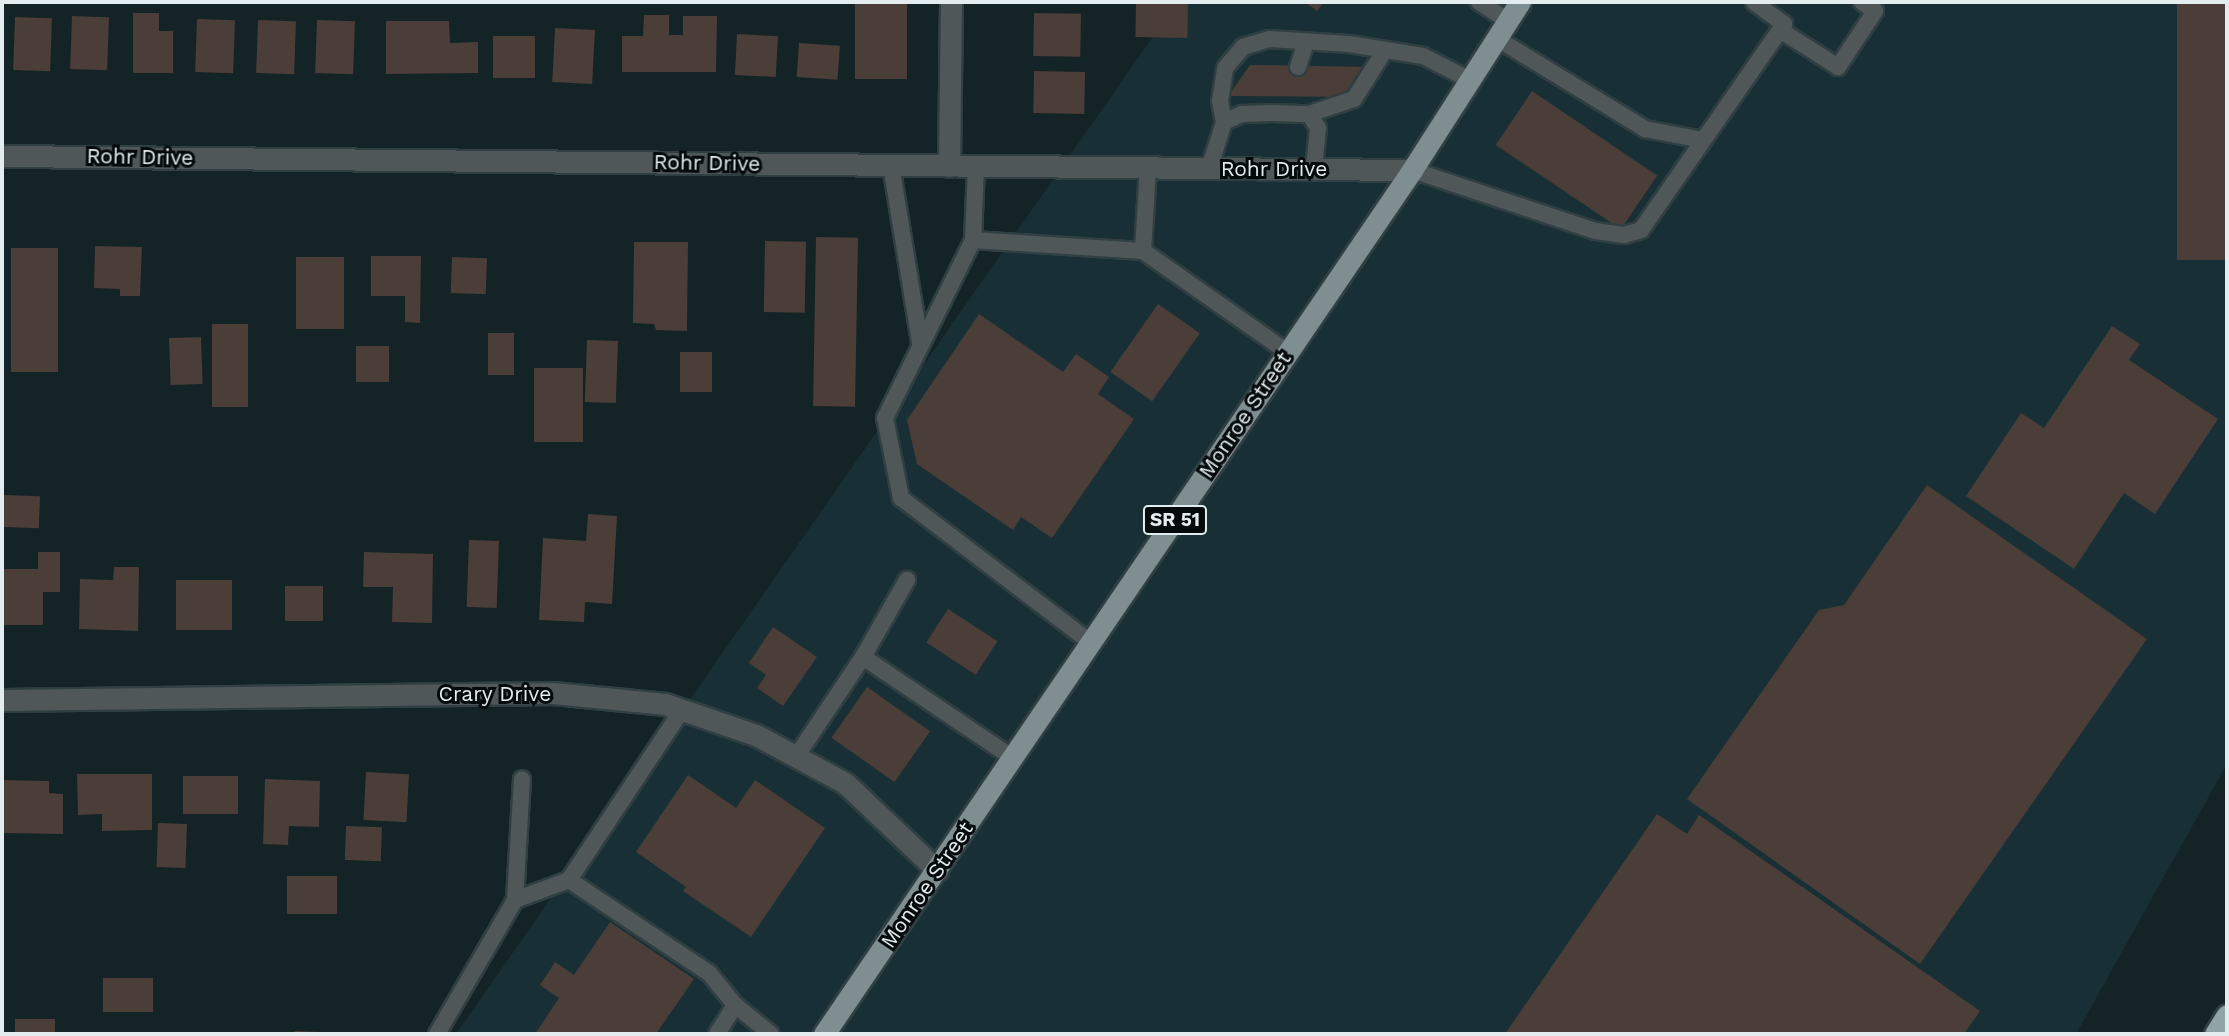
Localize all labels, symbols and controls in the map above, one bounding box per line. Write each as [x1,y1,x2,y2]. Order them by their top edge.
street label: Rohr Drive [86,143,194,171]
street label: Rohr Drive [653,149,761,177]
street label: Rohr Drive [1220,156,1328,182]
street label: Monroe Street [1194,347,1296,483]
road number: SR 51 [1142,505,1208,536]
street label: Crary Drive [438,681,552,707]
street label: Monroe Street [876,817,978,953]

